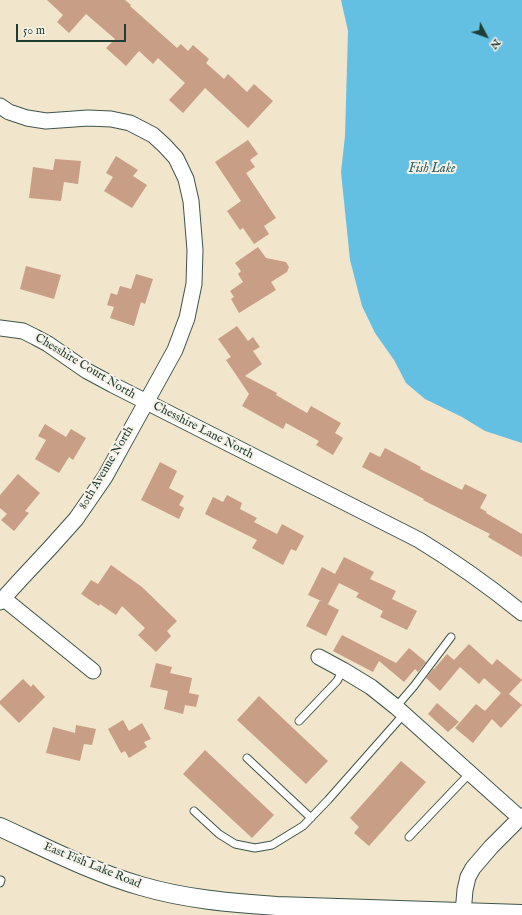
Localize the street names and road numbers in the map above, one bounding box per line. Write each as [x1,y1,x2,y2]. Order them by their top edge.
street label: Chesshire Court North [32,331,138,403]
street label: Chesshire Lane North [150,399,256,463]
street label: 80th Avenue North [77,424,137,512]
street label: East Fish Lake Road [41,840,143,892]

